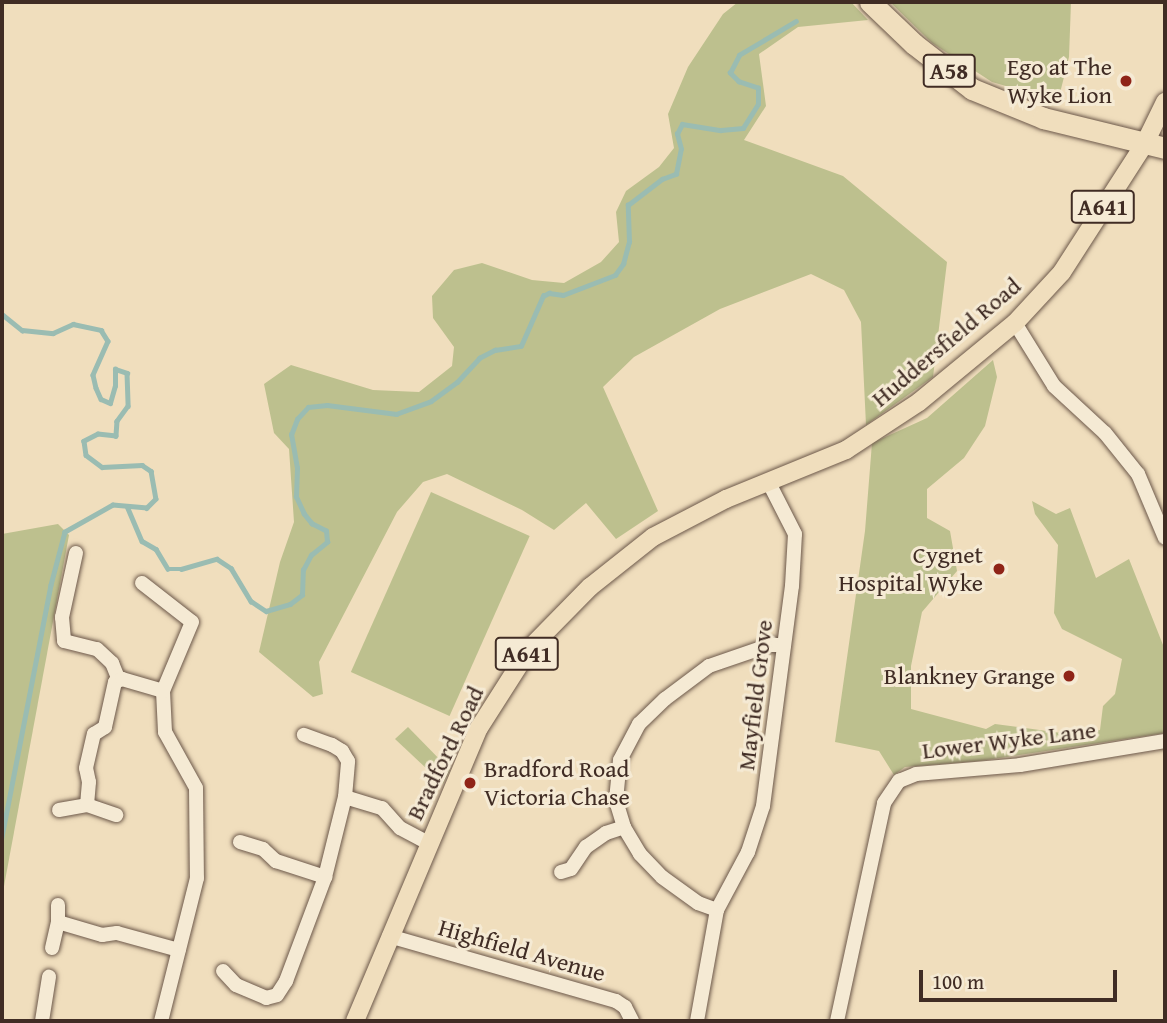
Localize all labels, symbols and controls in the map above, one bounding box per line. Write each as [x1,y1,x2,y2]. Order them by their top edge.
road number: A58 [921,52,977,90]
place label: Ego at The Wyke Lion [1007,53,1112,109]
marker: Ego at The Wyke Lion [1118,73,1134,89]
road number: A641 [1070,188,1136,227]
street label: Huddersfield Road [866,271,1026,413]
place label: Cygnet Hospital Wyke [838,541,983,597]
marker: Cygnet Hospital Wyke [989,559,1009,579]
street label: Mayfield Grove [731,618,779,772]
road number: A641 [494,634,560,674]
place label: Blankney Grange [884,662,1055,690]
marker: Blankney Grange [1061,668,1077,684]
street label: Bradford Road [400,681,490,825]
street label: Lower Wyke Lane [920,715,1098,765]
place label: Bradford Road Victoria Chase [484,755,630,811]
marker: Bradford Road Victoria Chase [462,775,478,791]
street label: Highfield Avenue [435,912,609,988]
scale bar [922,956,1120,1000]
text: 100 m [932,966,984,997]

